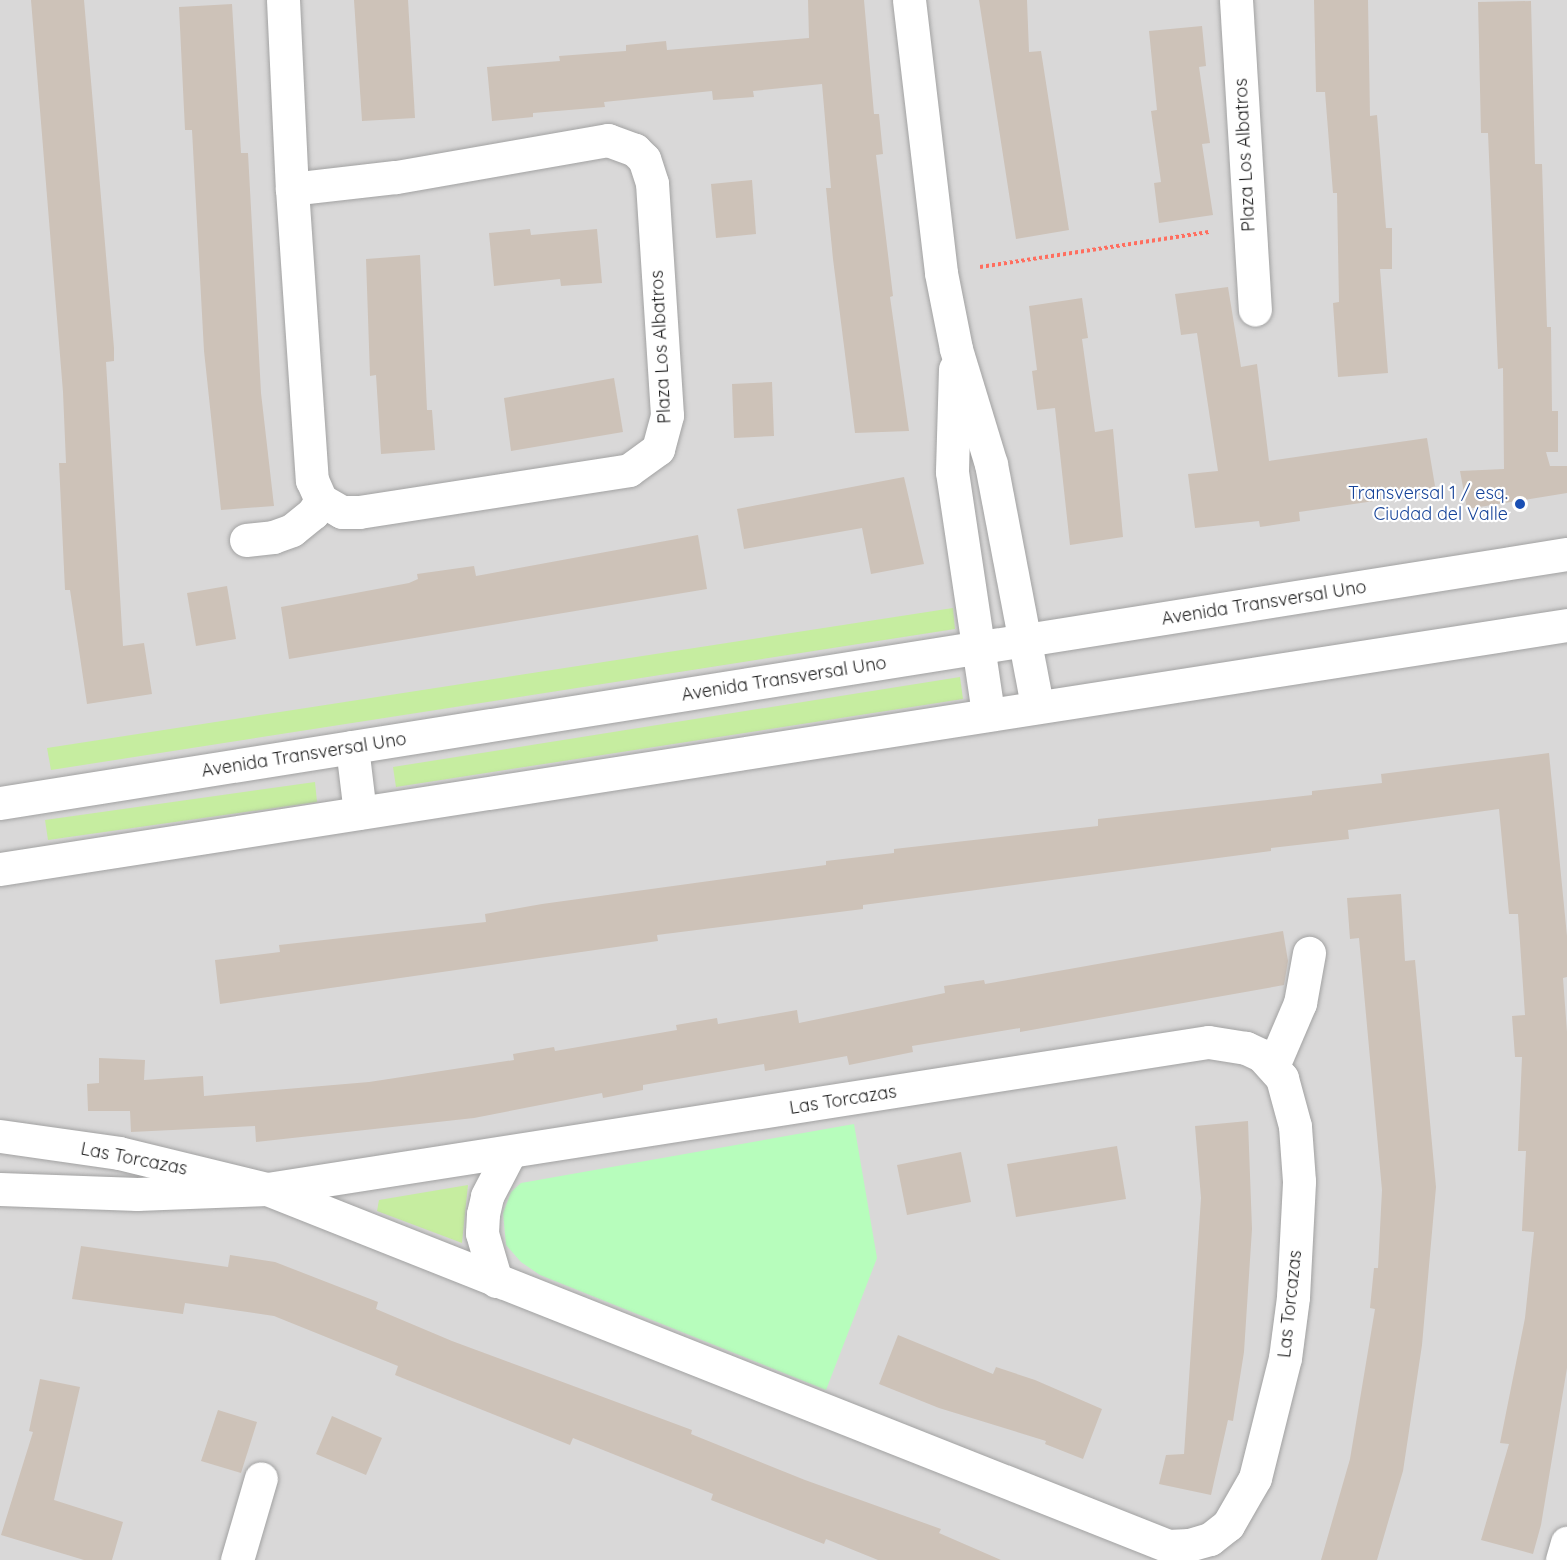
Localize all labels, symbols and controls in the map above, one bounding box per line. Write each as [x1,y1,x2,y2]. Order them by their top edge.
street label: Plaza Los Albatros [1230,78,1260,232]
street label: Plaza Los Albatros [646,270,676,424]
place label: Transversal 1 / esq. Ciudad del Valle [1348,483,1508,526]
marker: Transversal 1 / esq. Ciudad del Valle [1513,497,1527,511]
street label: Avenida Transversal Uno [1160,576,1368,630]
street label: Avenida Transversal Uno [680,652,888,706]
street label: Avenida Transversal Uno [200,728,408,782]
street label: Las Torcazas [788,1081,898,1119]
street label: Las Torcazas [79,1138,189,1180]
street label: Las Torcazas [1274,1249,1306,1359]

